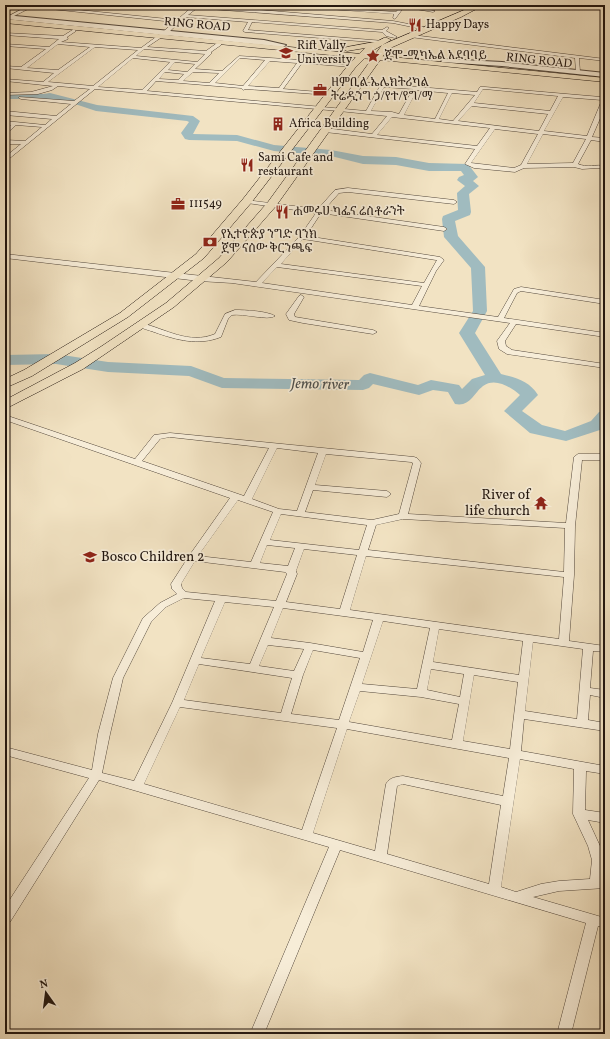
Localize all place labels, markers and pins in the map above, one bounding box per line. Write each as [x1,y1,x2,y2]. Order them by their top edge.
restaurant icon: Happy Days [407,17,423,33]
place label: Happy Days [426,17,489,33]
place label: Rift Vally University [297,38,353,68]
school or university icon: Rift Vally University [278,45,294,61]
place icon: ጀሞ-ሚካኤል አደባባይ [365,48,381,64]
place label: ጀሞ-ሚካኤል አደባባይ [384,48,486,64]
place label: ዘምቢል ኤሌክትሪካል ትሬዲንግ ኃ/የተ/የግ/ማ [331,75,433,105]
office icon: ዘምቢል ኤሌክትሪካል ትሬዲንግ ኃ/የተ/የግ/ማ [312,82,328,98]
building icon: Africa Building [270,116,286,132]
place label: Africa Building [289,116,369,132]
place label: Sami Cafe and restaurant [258,150,333,180]
restaurant icon: Sami Cafe and restaurant [239,157,255,173]
office icon: 111549 [170,196,186,212]
place label: 111549 [189,196,222,212]
restaurant icon: ሐመሩሀ ካፌና ሬስቶራንት [274,204,290,220]
place label: ሐመሩሀ ካፌና ሬስቶራንት [293,204,405,220]
place label: የኢተዮጵያ ንግድ ባንክ ጀሞ ናሰው ቅርንጫፍ [221,227,317,257]
bank icon: የኢተዮጵያ ንግድ ባንክ ጀሞ ናሰው ቅርንጫፍ [202,234,218,250]
place label: River of life church [465,486,531,521]
temple icon: River of life church [533,495,549,511]
place label: Bosco Children 2 [101,548,205,567]
school or university icon: Bosco Children 2 [82,549,98,565]

